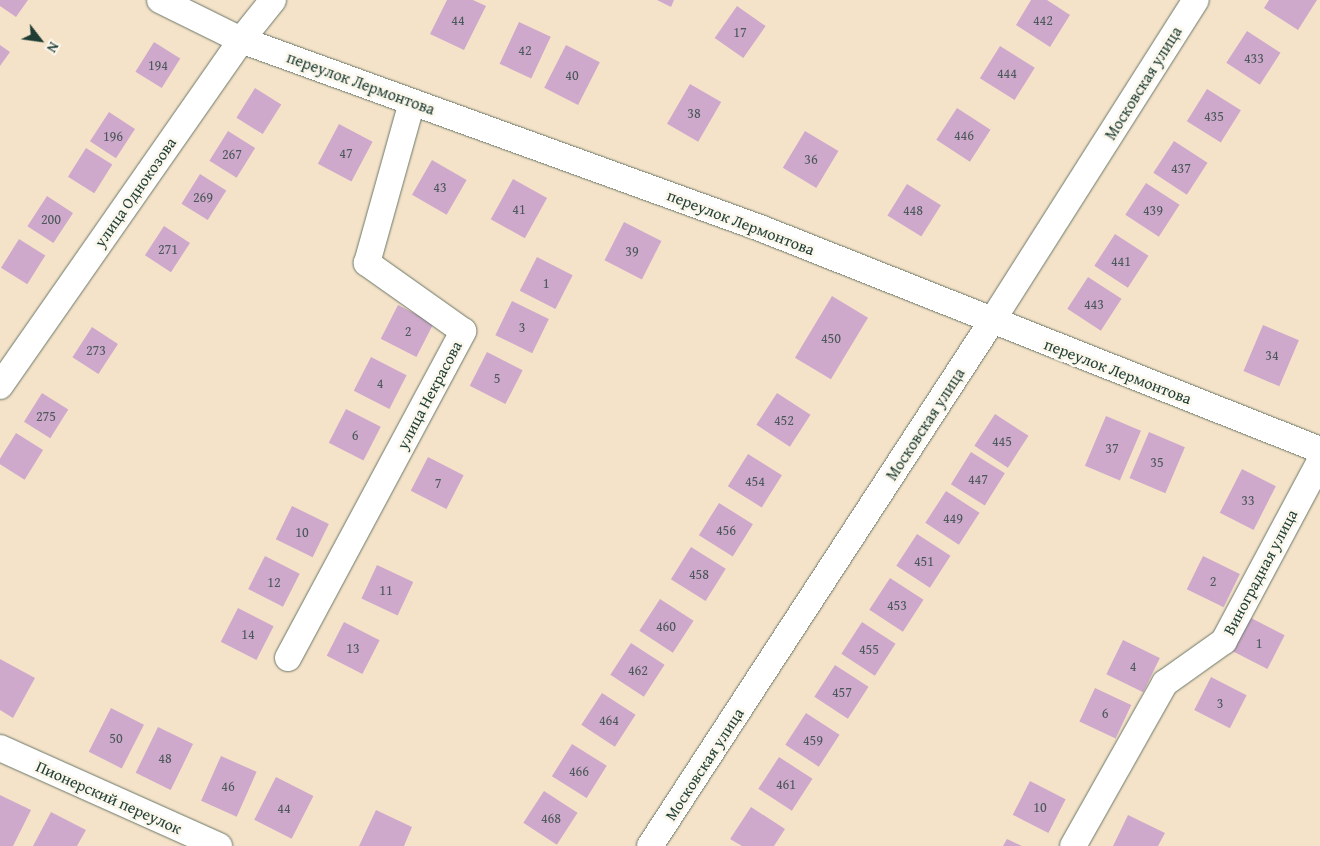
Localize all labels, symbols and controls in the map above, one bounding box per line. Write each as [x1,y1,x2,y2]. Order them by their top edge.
house number: 44 [451,12,465,28]
house number: 442 [1033,12,1053,28]
north arrow [15,15,65,65]
street label: Московская улица [1100,23,1186,143]
house number: 17 [733,24,747,40]
text: N [42,38,64,57]
house number: 42 [518,42,532,58]
street label: переулок Лермонтова [284,47,438,119]
house number: 433 [1244,50,1264,66]
house number: 194 [148,57,168,73]
house number: 444 [997,65,1017,81]
house number: 40 [565,67,579,83]
house number: 38 [687,105,701,121]
house number: 435 [1204,108,1224,124]
house number: 446 [954,127,974,143]
house number: 196 [103,128,123,144]
street label: улица Однокозова [90,133,180,251]
house number: 47 [339,145,353,161]
house number: 267 [222,146,242,162]
house number: 36 [804,151,818,167]
house number: 437 [1171,160,1191,176]
house number: 43 [433,179,447,195]
street label: переулок Лермонтова [665,185,817,259]
house number: 269 [193,189,213,205]
house number: 41 [512,201,526,217]
house number: 448 [903,202,923,218]
house number: 439 [1143,202,1163,218]
house number: 200 [41,211,61,227]
house number: 271 [158,241,178,257]
house number: 39 [625,243,639,259]
house number: 441 [1111,253,1131,269]
house number: 1 [543,275,549,291]
house number: 443 [1084,296,1104,312]
house number: 3 [519,319,525,335]
house number: 2 [405,323,411,339]
house number: 450 [821,330,841,346]
street label: переулок Лермонтова [1042,334,1194,408]
street label: улица Некрасова [392,337,466,453]
house number: 273 [86,342,106,358]
house number: 34 [1265,347,1279,363]
street label: Московская улица [882,364,968,484]
house number: 5 [494,370,500,386]
house number: 4 [377,375,383,391]
house number: 275 [36,408,56,424]
house number: 452 [774,412,794,428]
house number: 6 [352,427,358,443]
house number: 445 [992,433,1012,449]
house number: 37 [1105,440,1119,456]
house number: 35 [1150,454,1164,470]
house number: 447 [968,471,988,487]
house number: 454 [745,473,765,489]
house number: 7 [435,475,441,491]
house number: 33 [1241,492,1255,508]
street label: Виноградная улица [1219,506,1301,638]
house number: 449 [943,510,963,526]
house number: 456 [716,522,736,538]
house number: 10 [295,524,309,540]
house number: 451 [914,553,934,569]
house number: 458 [689,566,709,582]
house number: 2 [1210,573,1216,589]
house number: 12 [267,574,281,590]
house number: 11 [379,582,393,598]
house number: 453 [887,597,907,613]
house number: 460 [656,618,676,634]
house number: 14 [241,626,255,642]
house number: 1 [1256,635,1262,651]
house number: 13 [346,640,360,656]
house number: 455 [859,641,879,657]
house number: 4 [1130,658,1136,674]
house number: 462 [628,662,648,678]
house number: 457 [832,684,852,700]
house number: 3 [1217,695,1223,711]
street label: Московская улица [661,704,747,824]
house number: 6 [1102,705,1108,721]
house number: 464 [599,712,619,728]
house number: 50 [109,730,123,746]
house number: 459 [803,732,823,748]
house number: 48 [158,750,172,766]
street label: Пионерский переулок [33,756,185,838]
house number: 466 [569,763,589,779]
house number: 461 [776,776,796,792]
house number: 46 [221,778,235,794]
house number: 10 [1033,799,1047,815]
house number: 44 [277,800,291,816]
house number: 468 [541,810,561,826]

